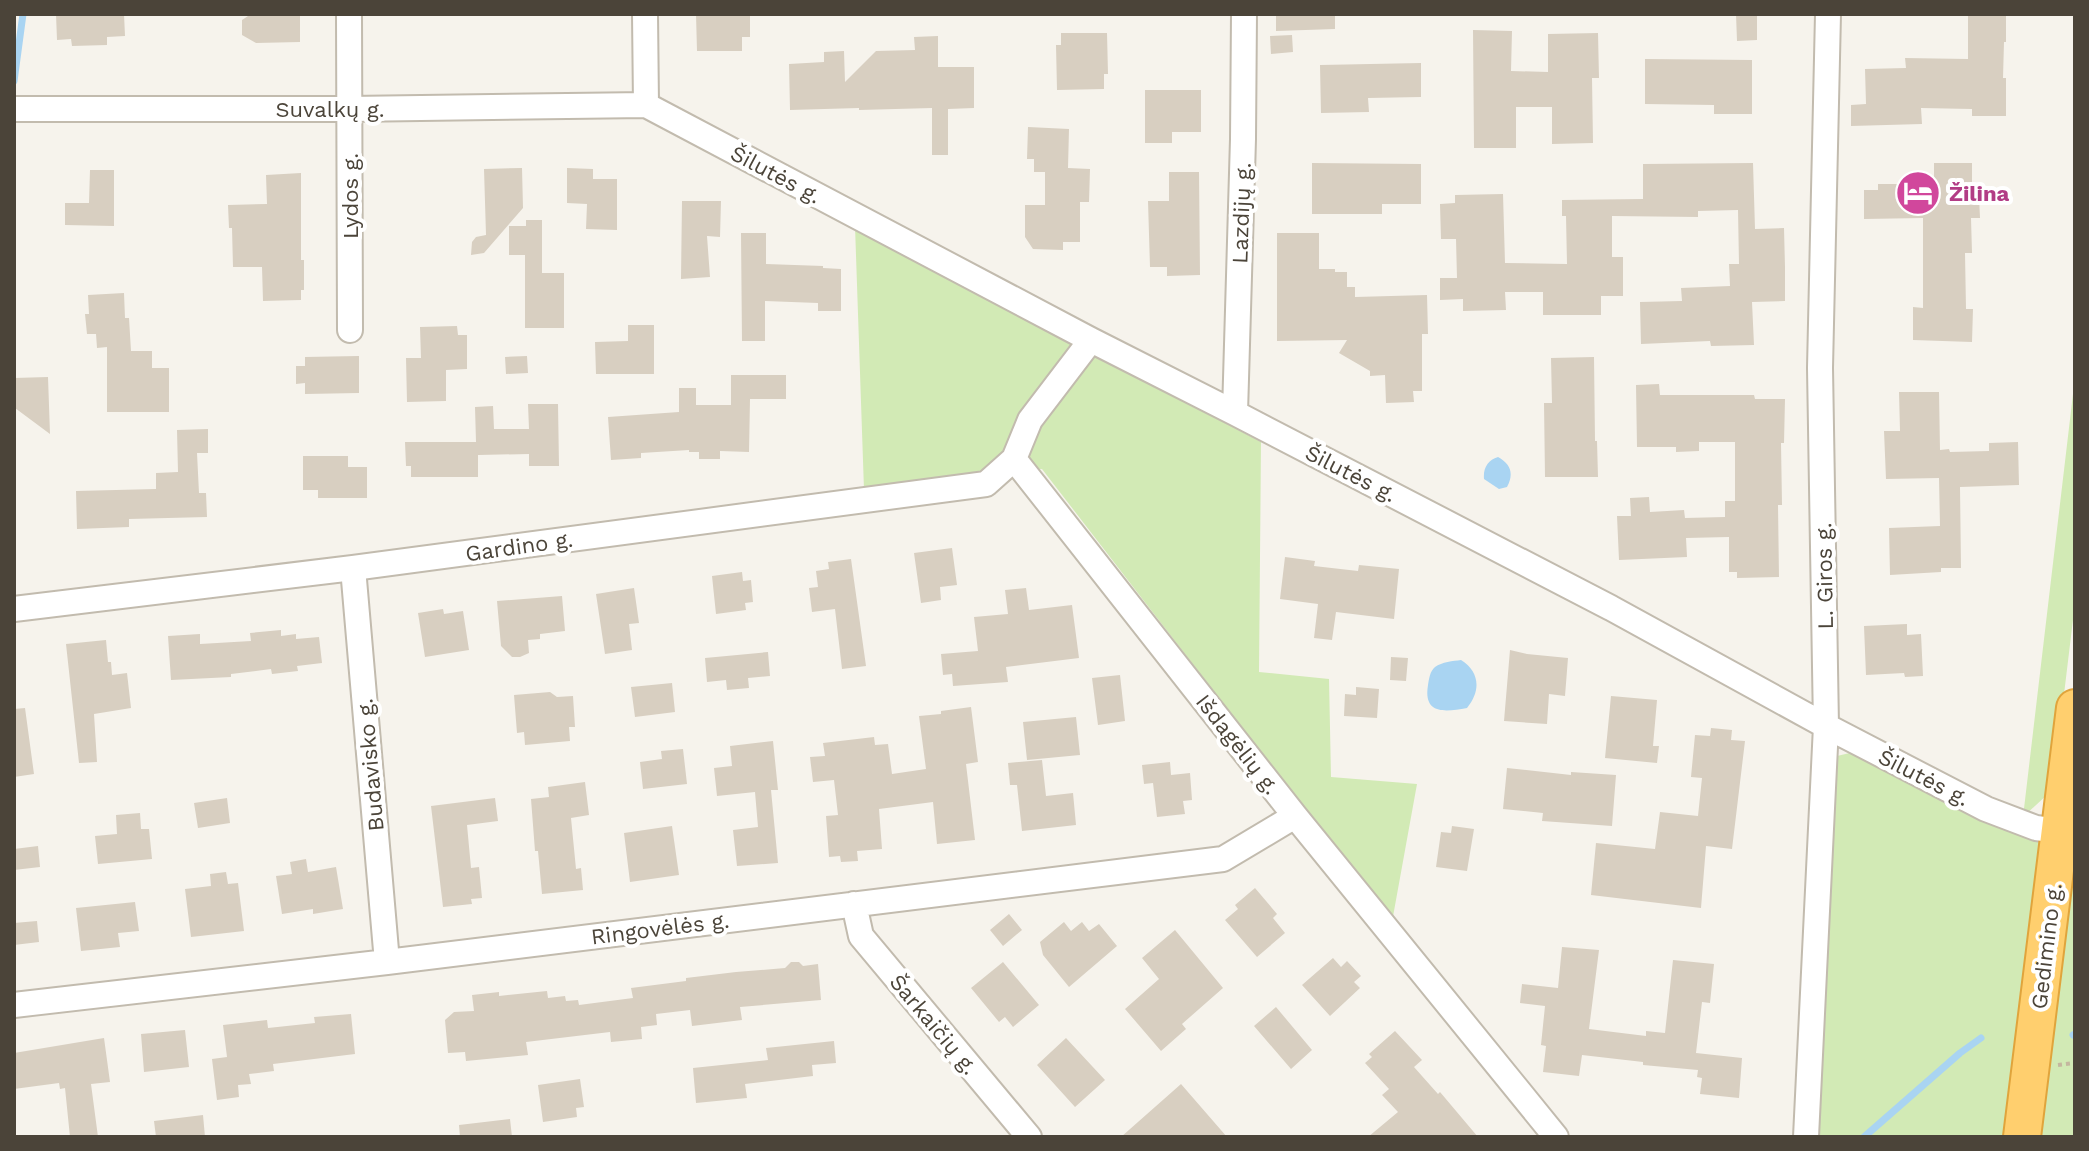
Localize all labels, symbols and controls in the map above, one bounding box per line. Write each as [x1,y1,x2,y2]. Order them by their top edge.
street label: Suvalkų g. [275,97,385,122]
street label: Šilutės g. [726,140,825,209]
street label: Lydos g. [338,153,363,239]
street label: Lazdijų g. [1227,162,1256,264]
hotel icon: Žilina [1894,169,1942,217]
place label: Žilina [1949,181,2010,206]
street label: Šilutės g. [1301,440,1400,507]
street label: L. Giros g. [1811,522,1838,630]
street label: Gardino g. [464,527,575,566]
street label: Išdagėlių g. [1191,689,1284,799]
street label: Budavisko g. [352,698,389,832]
street label: Šilutės g. [1874,744,1973,811]
street label: Gedimino g. [2026,882,2067,1011]
street label: Ringovėlės g. [590,908,731,949]
street label: Šarkaičių g. [885,969,983,1079]

